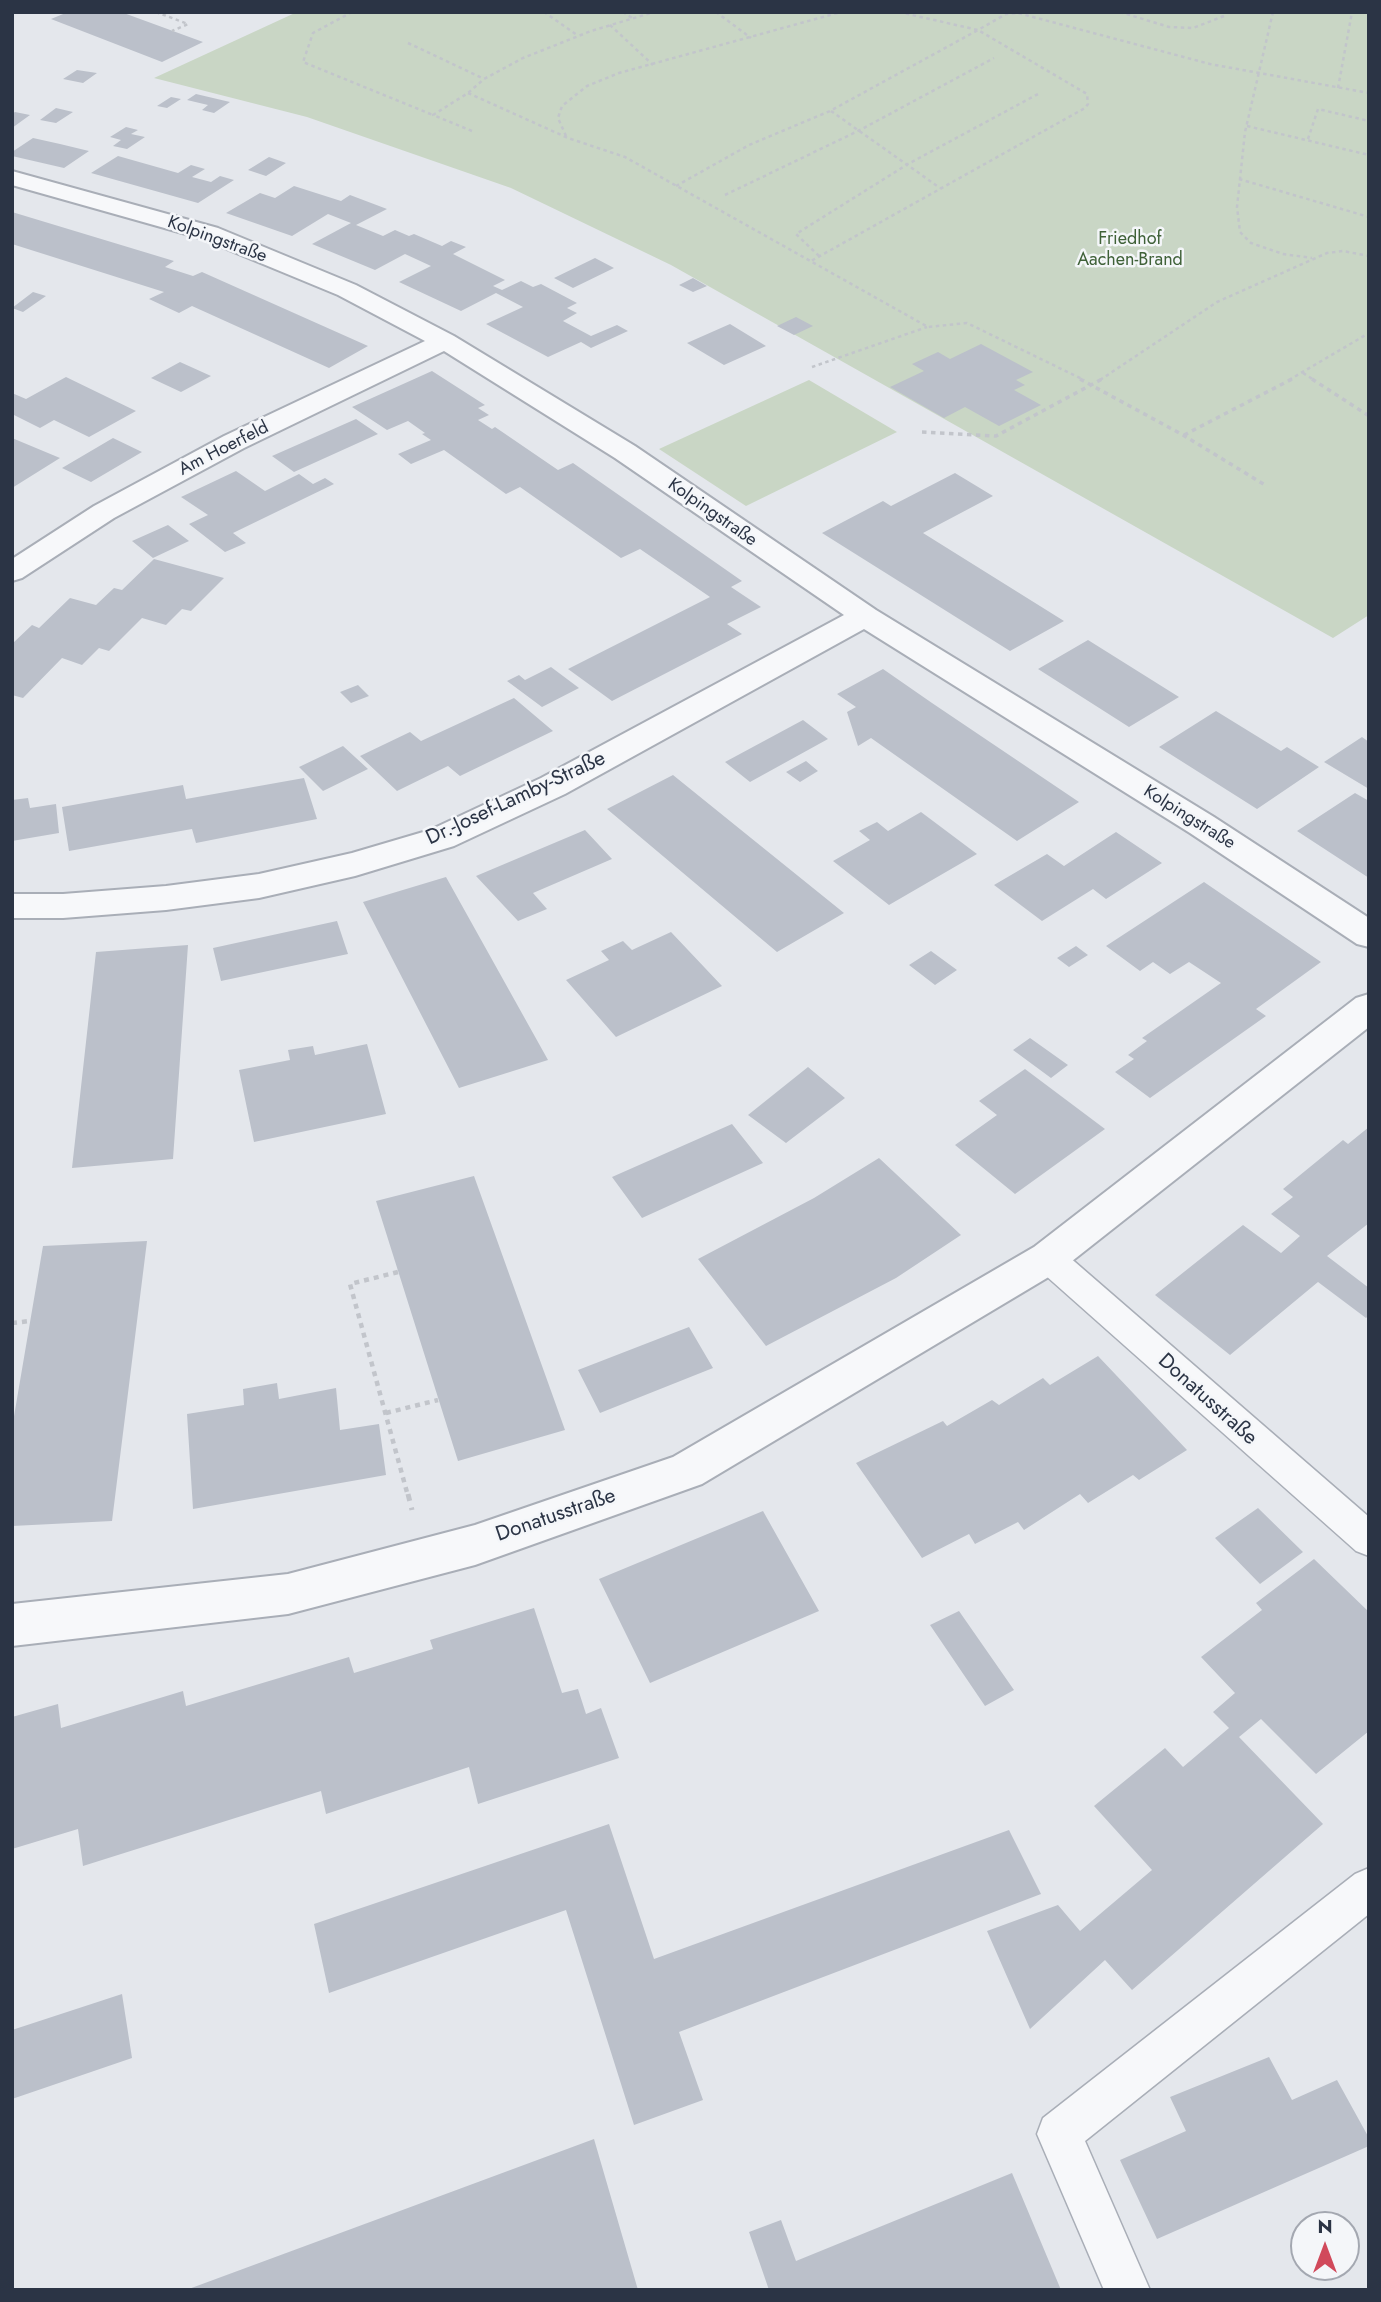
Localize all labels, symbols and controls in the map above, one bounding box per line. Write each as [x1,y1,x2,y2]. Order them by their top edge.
street label: Kolpingstraße [164,212,270,268]
park label: Friedhof Aachen-Brand [1077,229,1183,272]
street label: Am Hoerfeld [175,417,273,481]
street label: Kolpingstraße [663,474,761,552]
street label: Dr.-Josef-Lamby-Straße [422,746,610,852]
street label: Kolpingstraße [1139,781,1239,855]
street label: Donatusstraße [1152,1349,1262,1451]
street label: Donatusstraße [493,1484,619,1548]
north arrow [1290,2211,1360,2281]
text: N [1317,2213,1333,2240]

